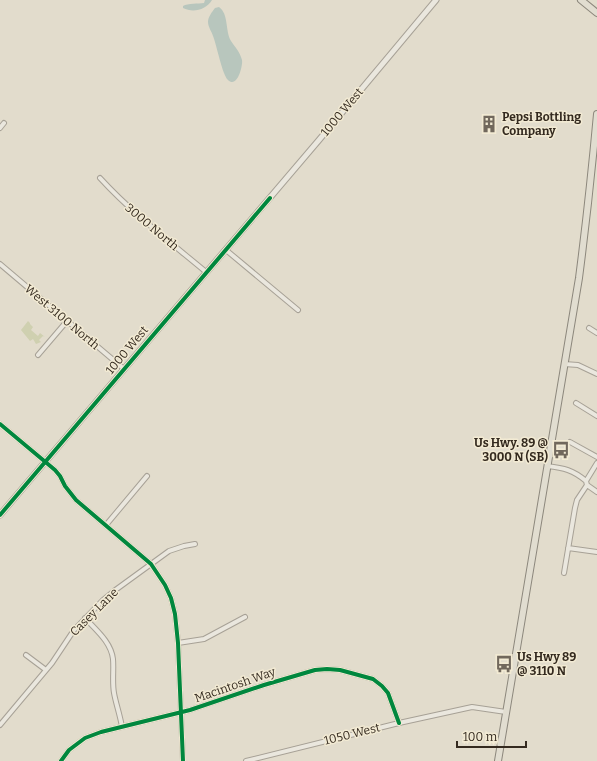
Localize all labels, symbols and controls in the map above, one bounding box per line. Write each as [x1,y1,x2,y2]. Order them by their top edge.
street label: 1000 West [318,85,367,139]
place label: Pepsi Bottling Company [502,110,581,138]
building icon: Pepsi Bottling Company [479,114,499,134]
street label: 3000 North [122,201,182,254]
street label: West 3100 North [22,282,103,353]
street label: 1000 West [103,323,152,377]
place label: Us Hwy. 89 @ 3000 N (SB) [474,436,548,464]
bus stop icon: Us Hwy. 89 @ 3000 N (SB) [551,440,571,460]
street label: Casey Lane [67,585,121,639]
place label: Us Hwy 89 @ 3110 N [517,650,576,678]
bus stop icon: Us Hwy 89 @ 3110 N [494,654,514,674]
street label: Macintosh Way [193,664,278,705]
street label: 1050 West [323,720,382,748]
scale bar [457,723,526,749]
text: 100 m [463,730,498,744]

